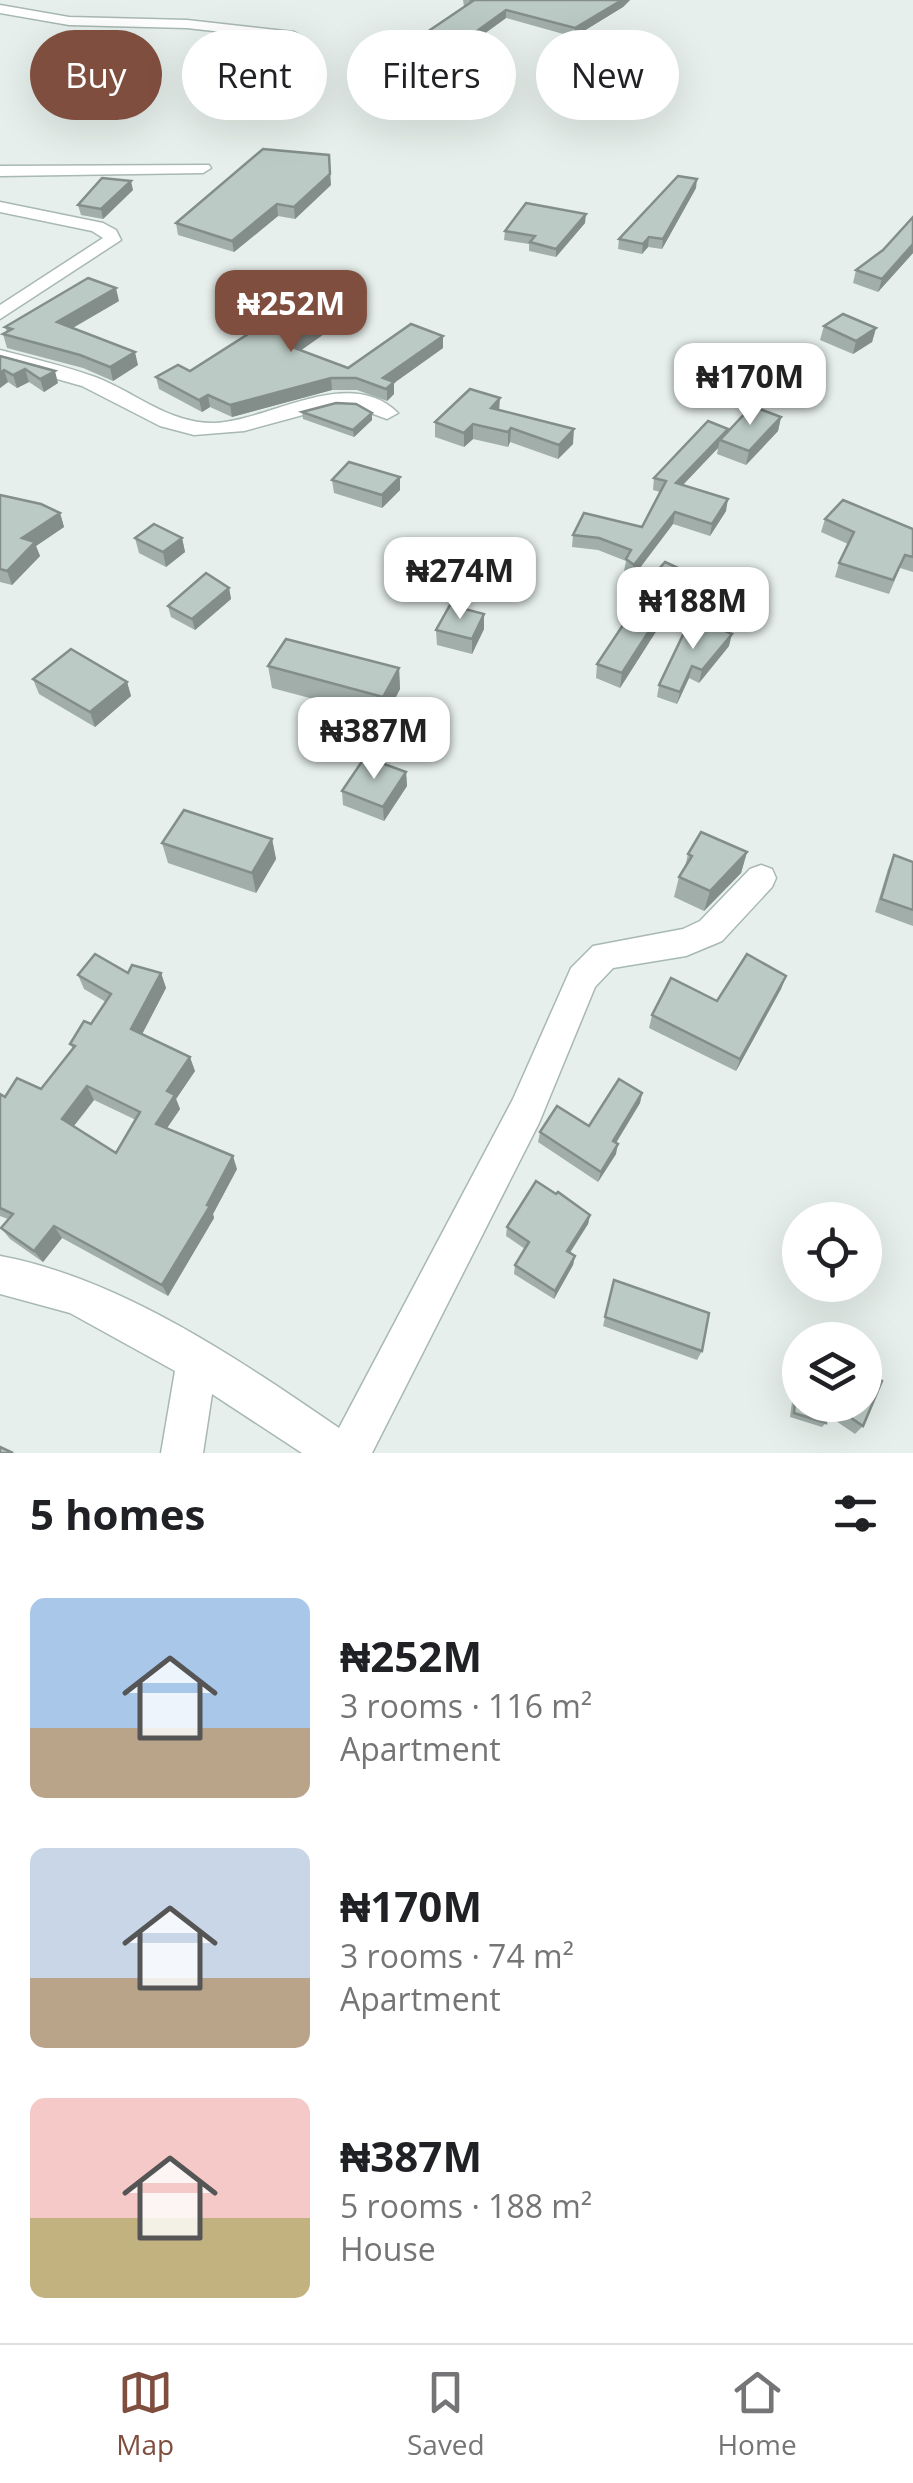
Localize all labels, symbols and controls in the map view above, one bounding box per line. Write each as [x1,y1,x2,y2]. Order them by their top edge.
chip: Buy [30,30,162,120]
chip: Rent [182,30,327,120]
chip: Filters [347,30,516,120]
chip: New [536,30,679,120]
pin: ₦252M [221,270,361,355]
text: ₦252M [237,281,345,324]
pin: ₦170M [680,343,820,428]
text: ₦170M [696,354,804,397]
pin: ₦274M [390,537,530,622]
text: ₦274M [406,548,514,591]
pin: ₦188M [623,567,763,652]
text: ₦188M [639,578,747,621]
pin: ₦387M [304,697,444,782]
text: ₦387M [320,708,428,751]
map controls [782,1202,882,1422]
button: locate [782,1202,882,1302]
button: layers [782,1322,882,1422]
text: 5 homes [30,1485,205,1542]
icon: filters [828,1486,883,1541]
text: ₦252M [340,1627,482,1684]
icon: home [110,1638,230,1758]
text: 3 rooms · 116 m² [340,1684,592,1727]
text: Apartment [340,1727,501,1770]
text: ₦170M [340,1877,482,1934]
icon: home [110,1888,230,2008]
text: 3 rooms · 74 m² [340,1934,574,1977]
text: Apartment [340,1977,501,2020]
text: ₦387M [340,2127,482,2184]
icon: home [110,2138,230,2258]
text: 5 rooms · 188 m² [340,2184,592,2227]
text: House [340,2227,436,2270]
tab: Map [116,2365,174,2463]
tab: Saved [407,2365,485,2463]
tab: Home [717,2365,797,2463]

